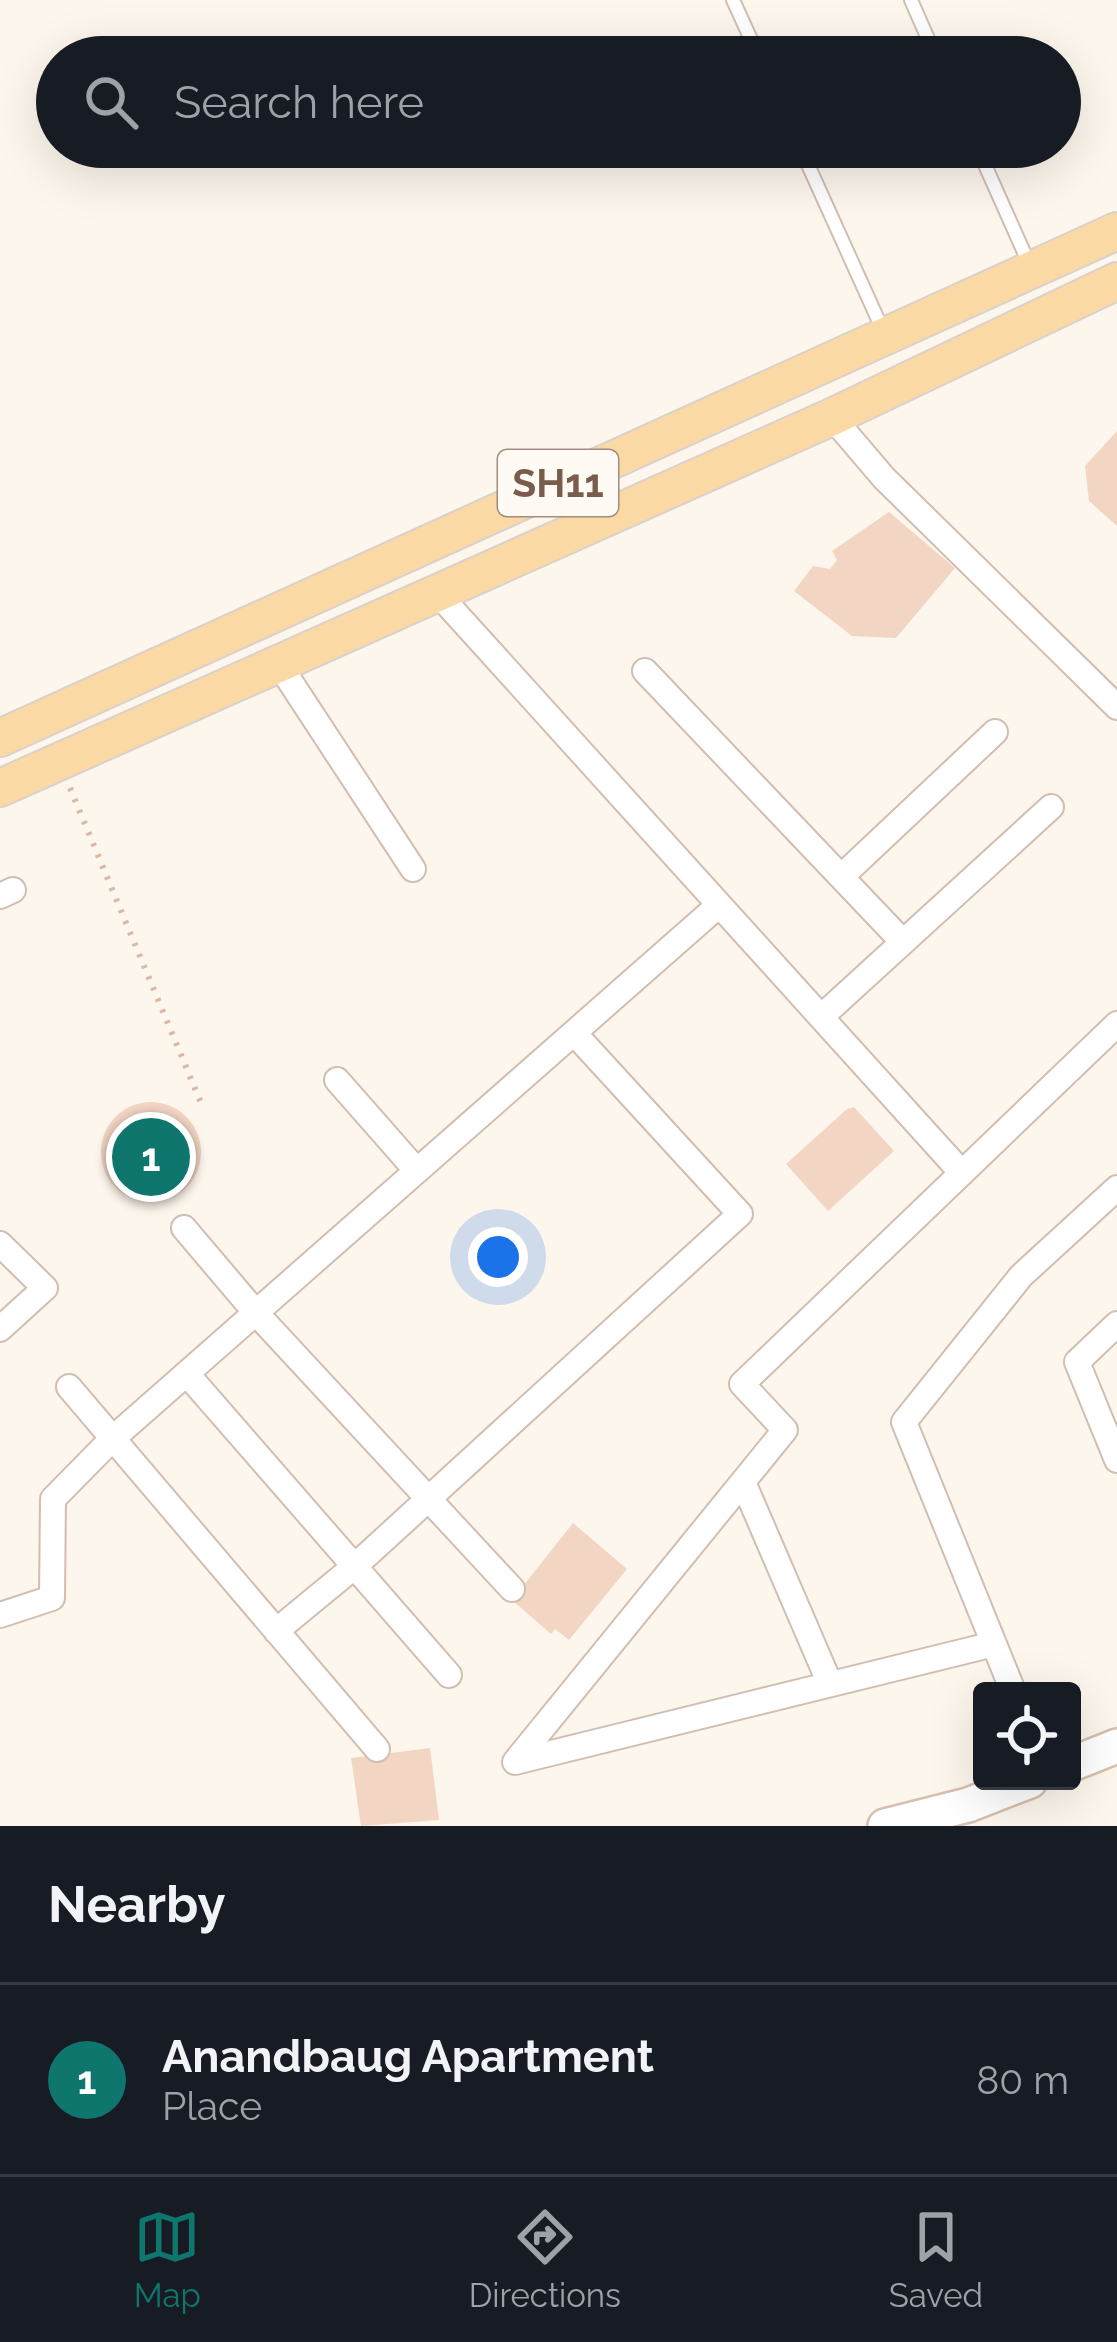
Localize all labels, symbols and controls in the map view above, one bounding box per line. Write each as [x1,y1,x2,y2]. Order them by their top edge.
search box [36,36,1081,168]
icon: search [78,69,144,135]
text: Search here [174,76,424,129]
road number: SH11 [498,450,618,516]
pin: 1 [112,1112,190,1202]
your location [468,1227,528,1287]
map controls [973,1682,1081,1790]
button: locate [973,1682,1081,1790]
text: Nearby [48,1874,225,1934]
text: Anandbaug Apartment [162,2030,654,2083]
text: 1 [77,2057,97,2103]
text: 80 m [976,2057,1069,2103]
text: Place [162,2083,262,2129]
tab: Map [134,2204,201,2315]
tab: Directions [469,2204,621,2315]
tab: Saved [889,2204,983,2315]

